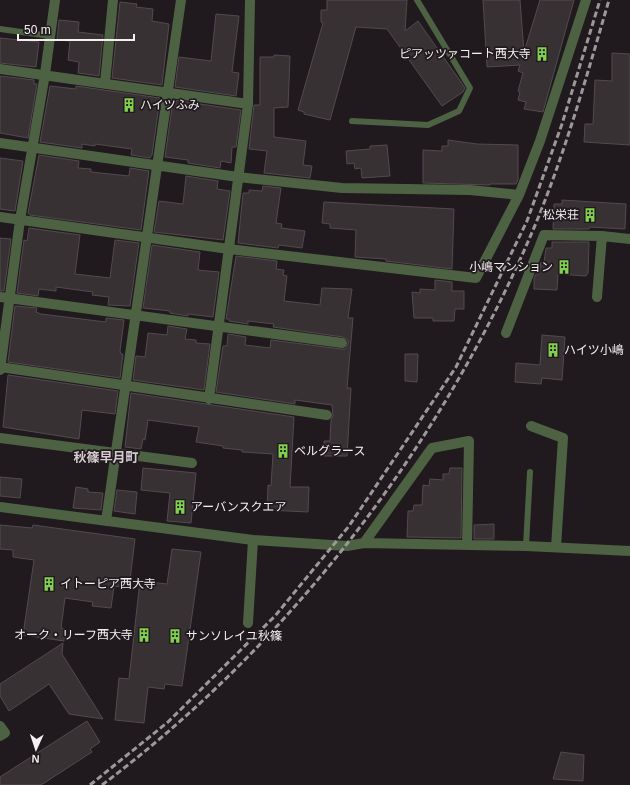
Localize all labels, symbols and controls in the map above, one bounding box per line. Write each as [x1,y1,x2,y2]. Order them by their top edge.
scale bar [18,16,134,42]
text: 50 m [24,23,51,37]
building icon: ピアッツァコート西大寺 [534,46,550,62]
place label: ピアッツァコート西大寺 [399,47,531,61]
building icon: ハイツふみ [121,97,137,113]
place label: ハイツふみ [140,98,200,112]
building icon: 松栄荘 [582,207,598,223]
place label: 松栄荘 [543,208,579,222]
building icon: 小嶋マンション [556,259,572,275]
place label: 小嶋マンション [469,260,553,274]
building icon: ハイツ小嶋 [545,342,561,358]
place label: ハイツ小嶋 [564,343,624,357]
building icon: ベルグラース [275,443,291,459]
place label: ベルグラース [294,444,365,458]
district label: 秋篠早月町 [73,450,139,465]
building icon: アーバンスクエア [172,499,188,515]
place label: アーバンスクエア [191,500,287,514]
building icon: イトーピア西大寺 [41,576,57,592]
place label: イトーピア西大寺 [60,577,156,591]
building icon: オーク・リーフ西大寺 [136,627,152,643]
place label: オーク・リーフ西大寺 [14,628,133,642]
building icon: サンソレイユ秋篠 [167,628,183,644]
place label: サンソレイユ秋篠 [186,629,283,643]
north arrow [16,729,56,769]
text: N [31,753,40,765]

